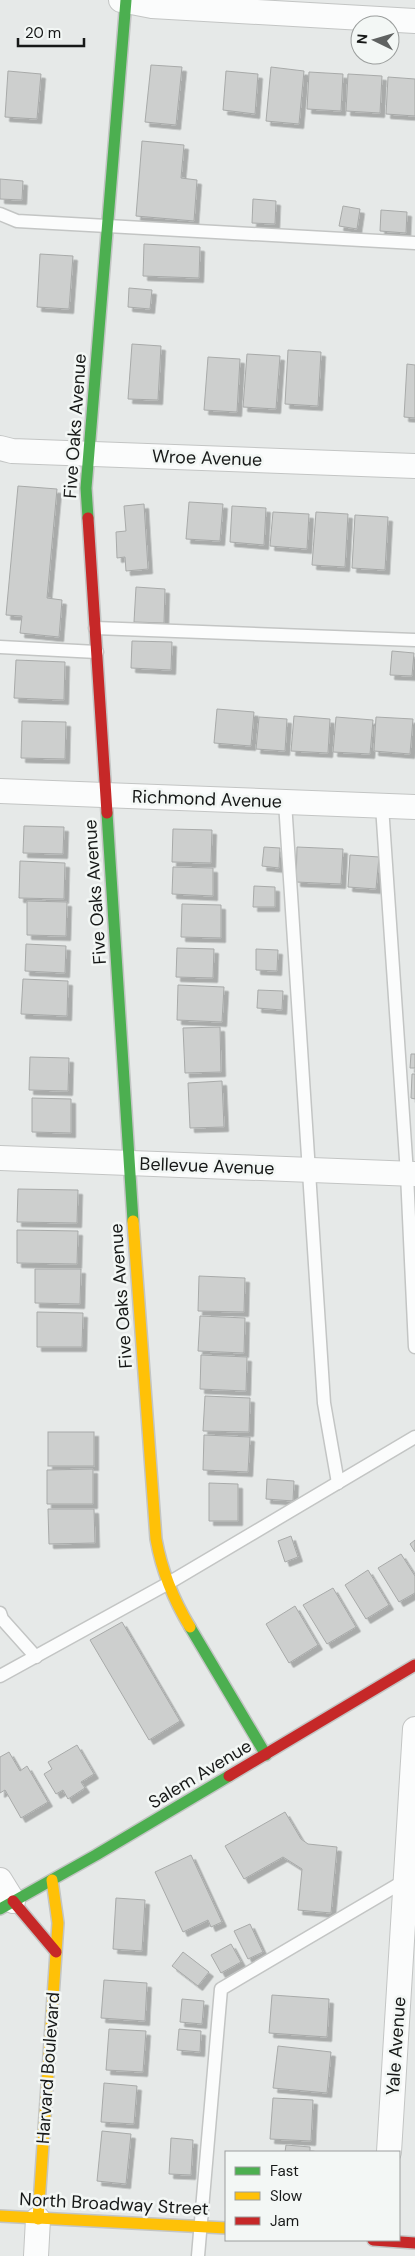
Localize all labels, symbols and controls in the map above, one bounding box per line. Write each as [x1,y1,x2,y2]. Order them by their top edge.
scale bar [18,15,84,47]
north arrow [350,15,400,65]
text: 20 m [25,23,61,43]
text: N [353,33,371,45]
street label: Five Oaks Avenue [58,353,92,499]
street label: Wroe Avenue [151,444,263,472]
street label: Richmond Avenue [132,784,282,814]
street label: Five Oaks Avenue [78,819,112,965]
street label: Bellevue Avenue [139,1152,275,1180]
street label: Five Oaks Avenue [104,1223,138,1369]
street label: Salem Avenue [144,1734,256,1814]
street label: Harvard Boulevard [31,1991,65,2145]
street label: Yale Avenue [381,1996,411,2096]
legend [225,2151,400,2241]
text: Fast [270,2161,299,2181]
text: Slow [270,2186,303,2206]
street label: North Broadway Street [19,2187,209,2221]
text: Jam [270,2211,299,2231]

